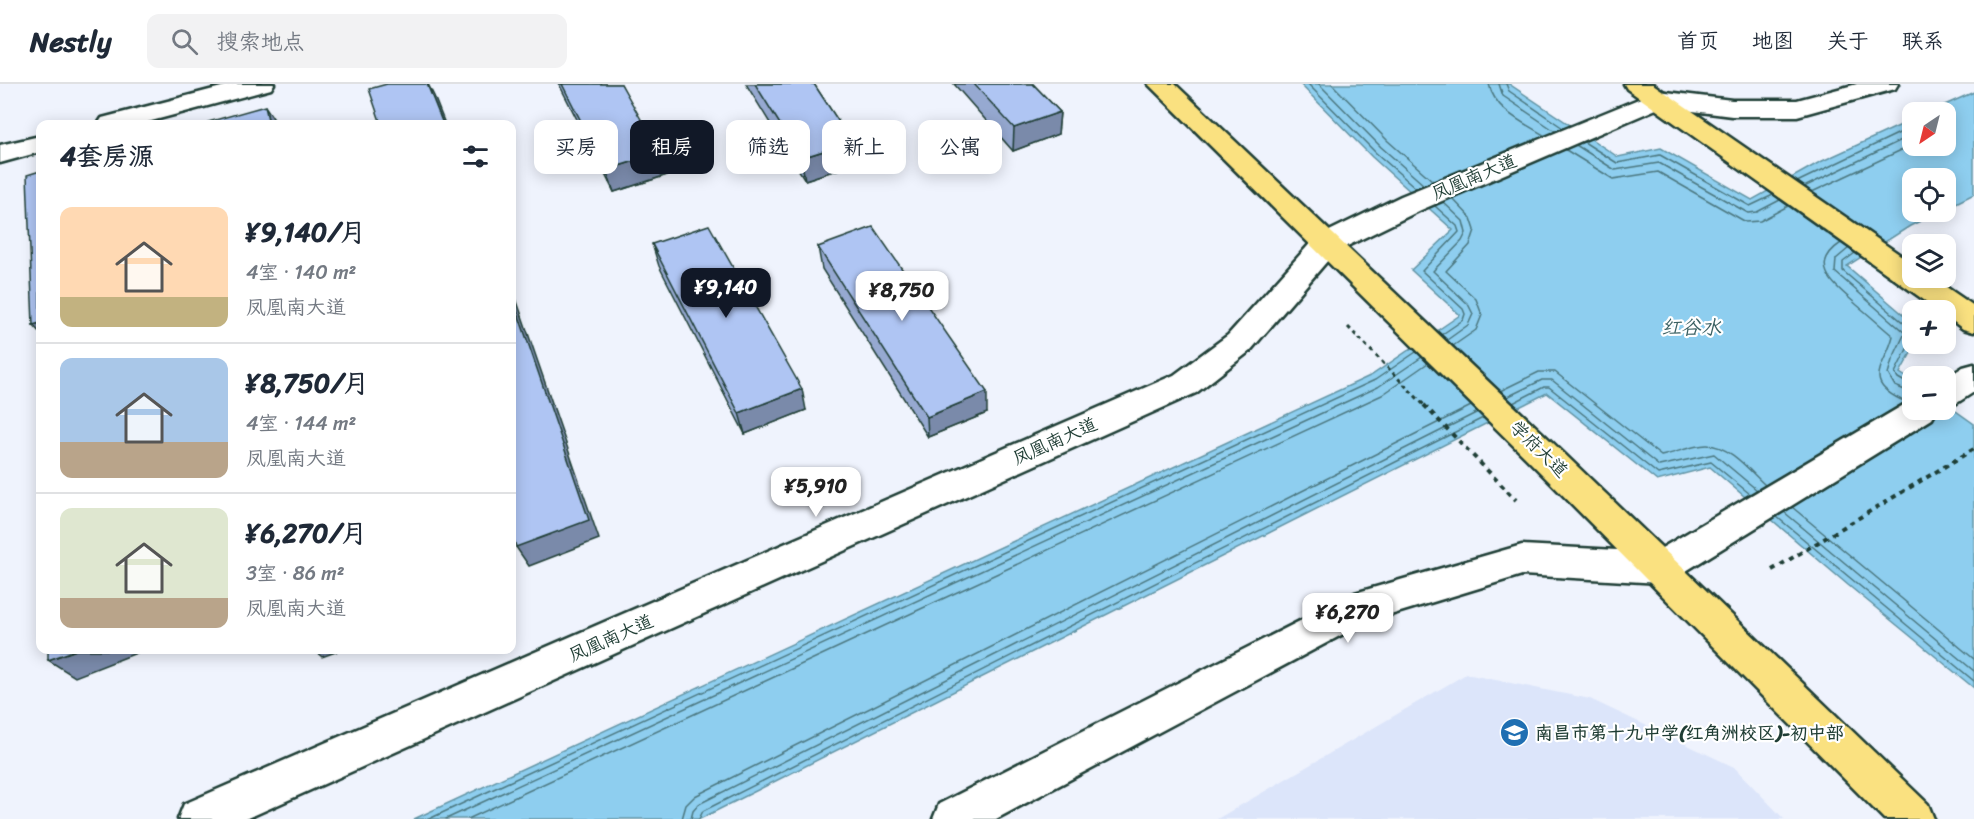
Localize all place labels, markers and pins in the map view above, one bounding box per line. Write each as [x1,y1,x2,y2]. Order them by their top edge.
pin: ¥9,140 [677,268,775,319]
pin: ¥8,750 [853,271,951,322]
pin: ¥5,910 [767,467,865,518]
pin: ¥6,270 [1299,593,1397,644]
school or university icon: 南昌市第十九中学(红角洲校区)-初中部 [1498,717,1530,749]
place label: 南昌市第十九中学(红角洲校区)-初中部 [1535,717,1844,749]

